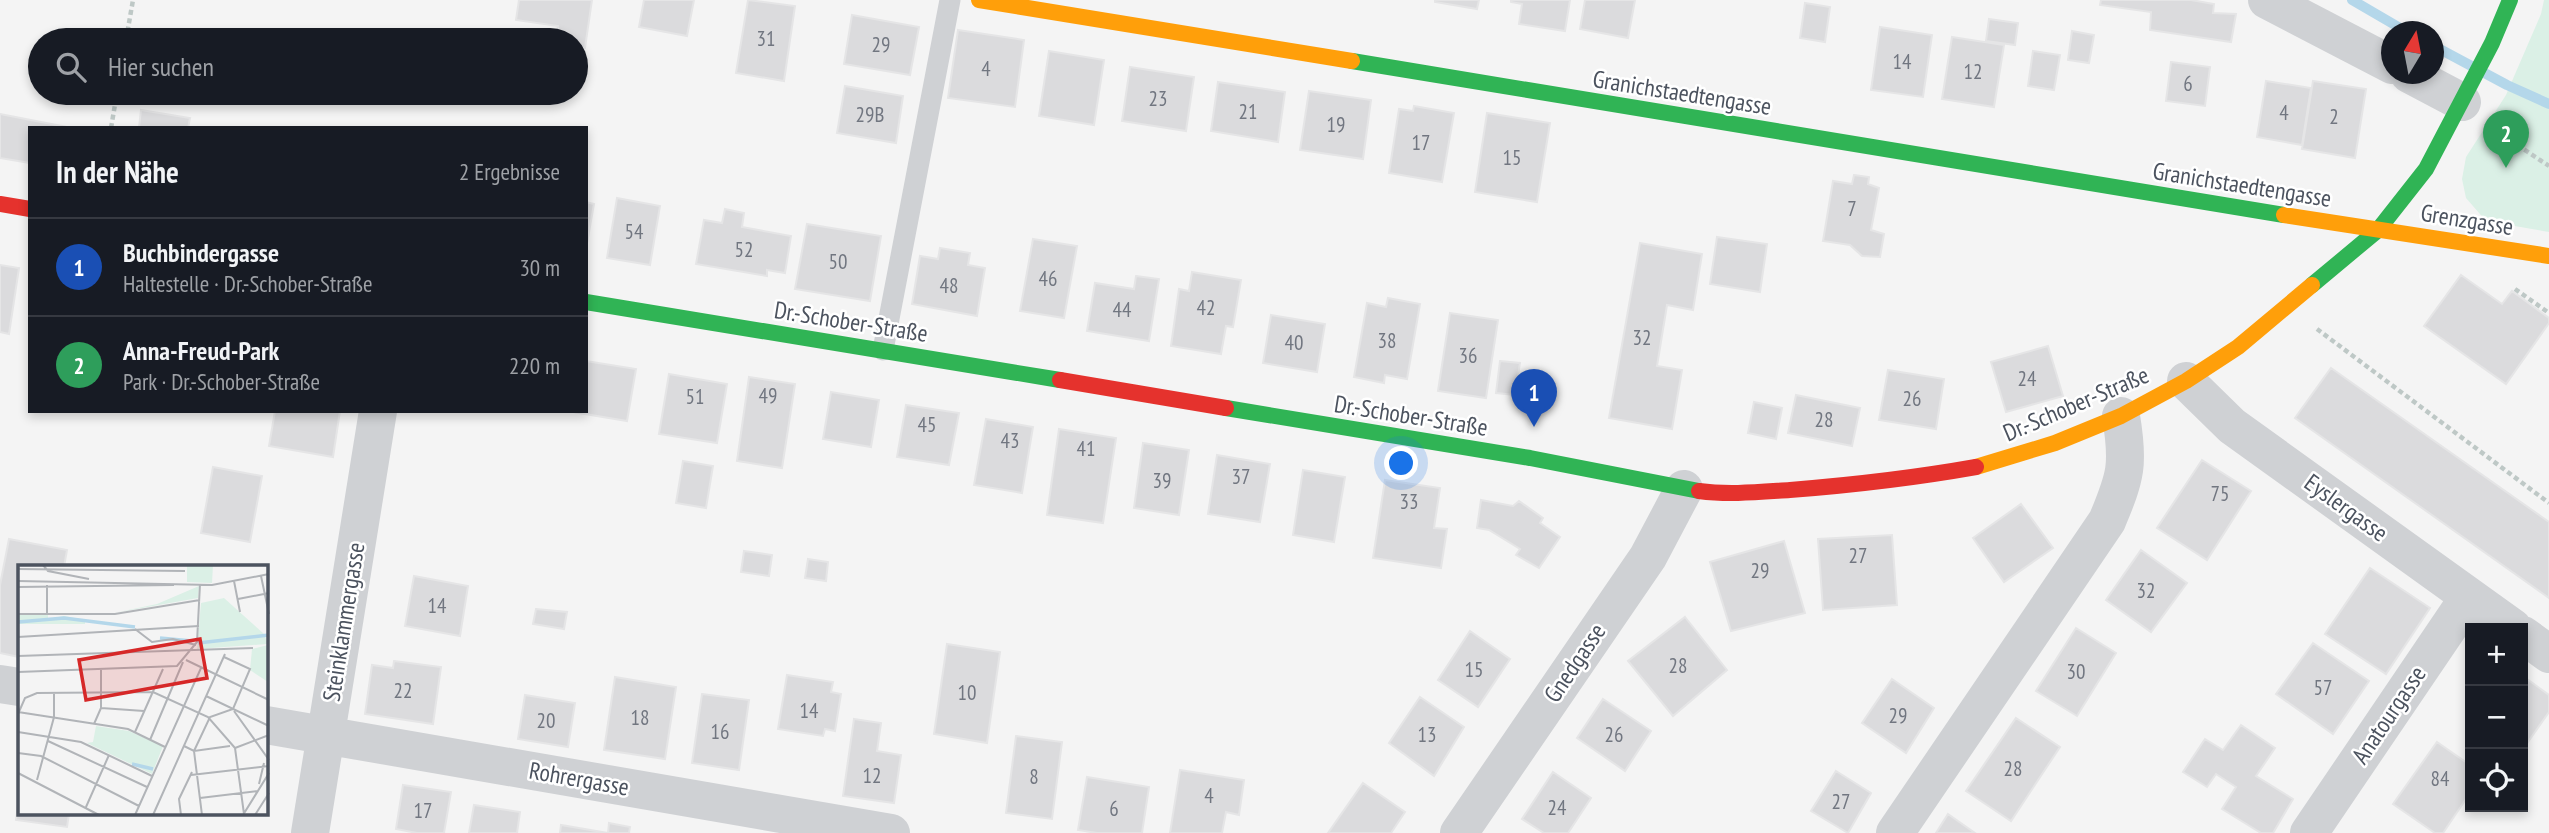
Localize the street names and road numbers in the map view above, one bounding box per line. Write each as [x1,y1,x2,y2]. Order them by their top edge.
street label: Granichstaedtengasse [1591,63,1774,122]
street label: Granichstaedtengasse [2151,155,2334,214]
street label: Grenzgasse [2419,197,2516,242]
street label: Dr.-Schober-Straße [772,294,930,349]
street label: Dr.-Schober-Straße [1998,359,2153,448]
street label: Dr.-Schober-Straße [1332,388,1490,443]
street label: Eyslergasse [2299,467,2394,548]
street label: Steinklammergasse [316,540,371,704]
street label: Gnedgasse [1537,617,1612,708]
street label: Anatourgasse [2345,660,2433,770]
street label: Rohrergasse [527,755,631,803]

